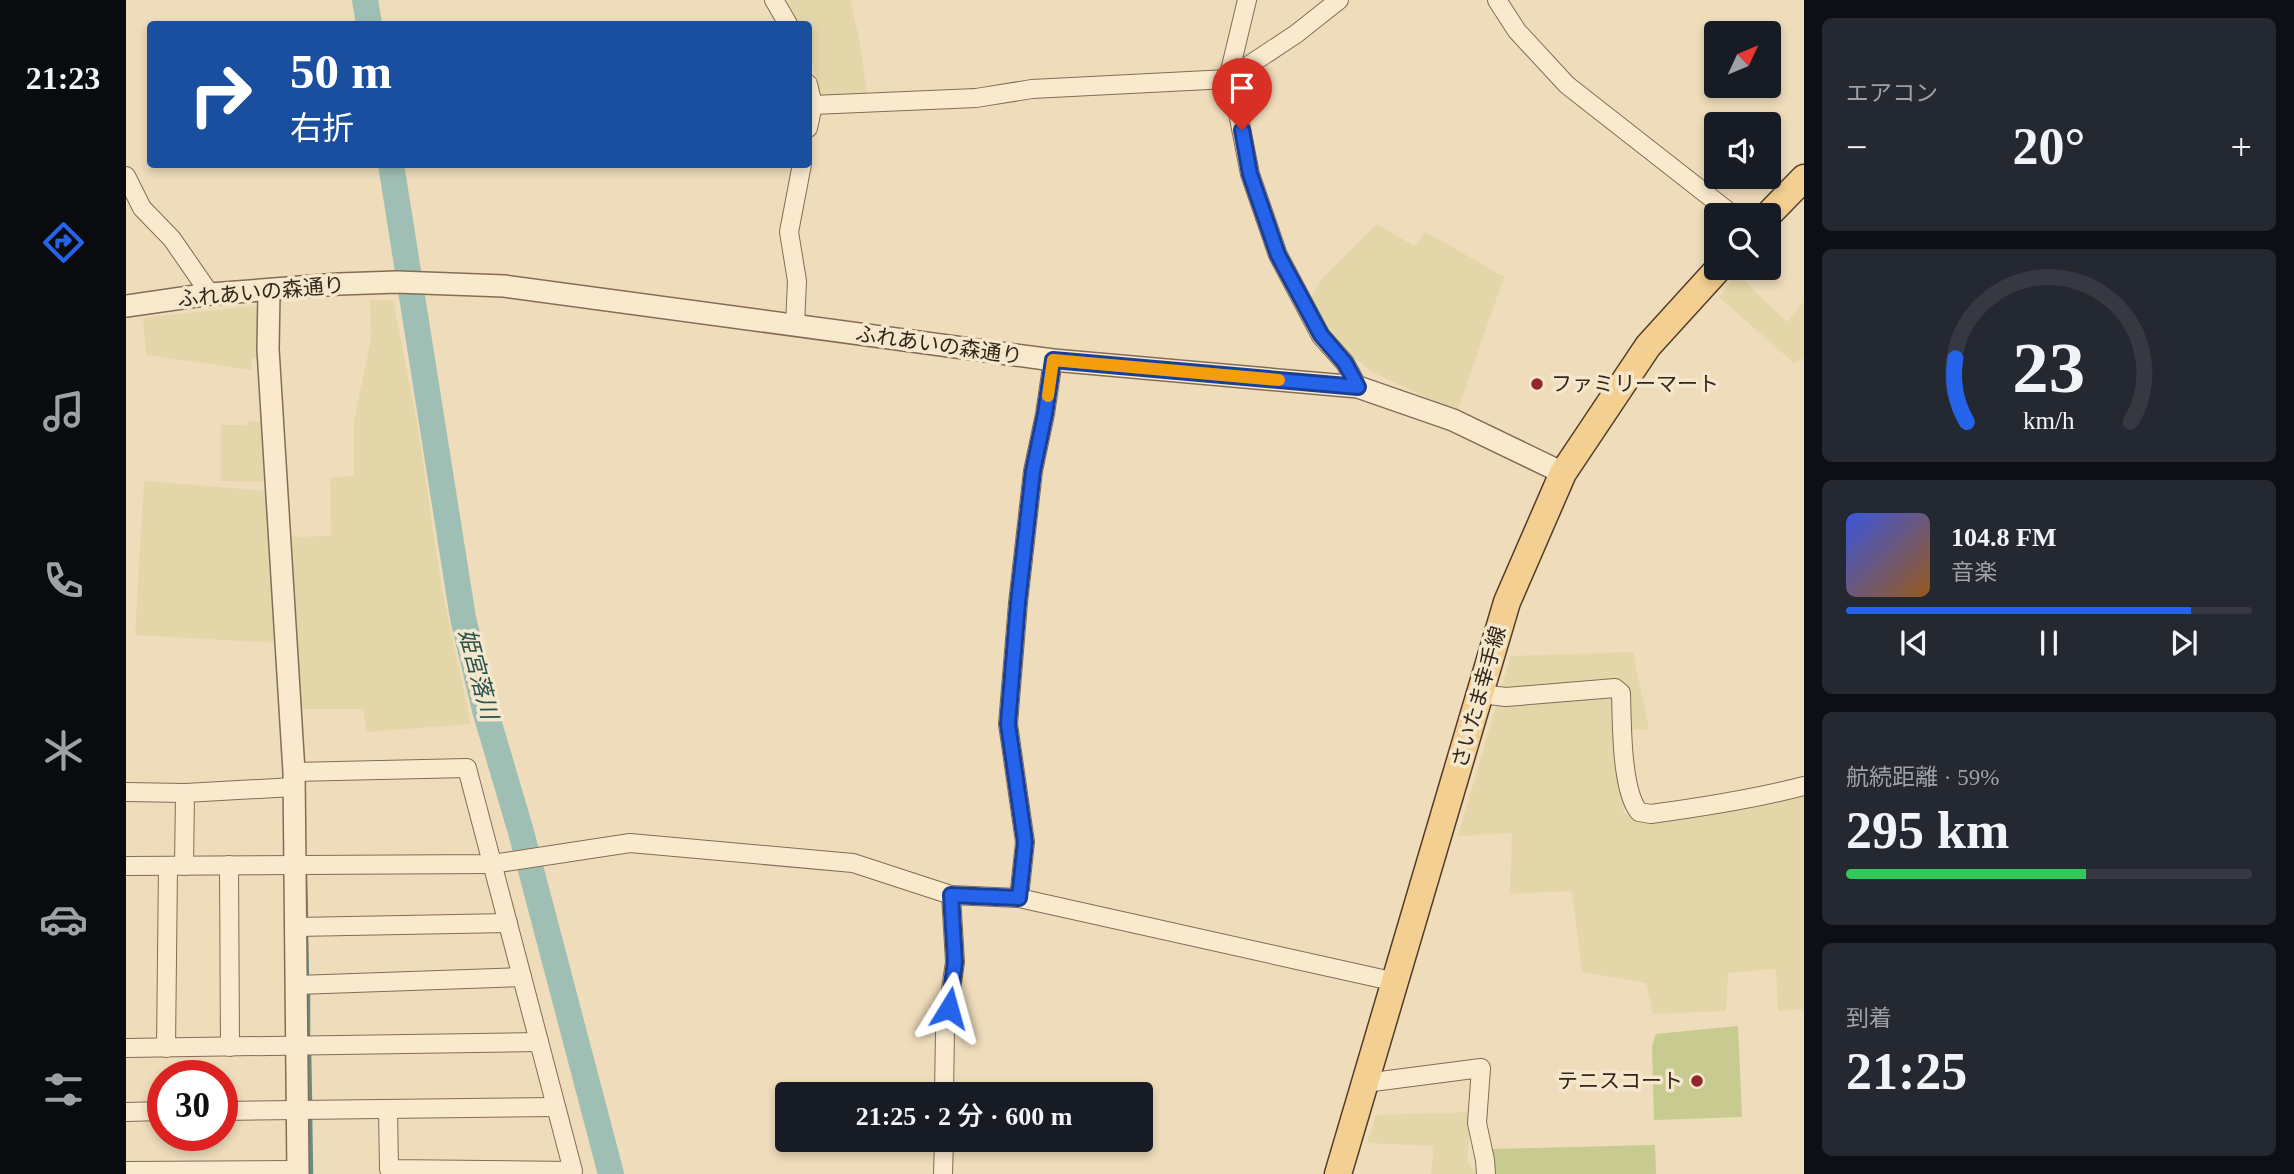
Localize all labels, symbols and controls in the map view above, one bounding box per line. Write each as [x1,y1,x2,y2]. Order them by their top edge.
north arrow [1704,21,1782,98]
map controls [1704,21,1781,280]
text: 50 m [290,44,392,99]
icon: right [175,49,266,140]
pin [1212,58,1272,130]
text: 21:23 [26,60,100,96]
icon: arrive [1223,69,1261,107]
text: エアコン [1846,81,1938,106]
text: 右折 [290,110,354,146]
button: sound [1704,112,1781,189]
text: 20° [2013,118,2085,175]
text: − [1846,126,1867,168]
text: + [2231,126,2252,168]
button: search [1704,203,1781,280]
icon: directions [39,218,88,267]
street label: ふれあいの森通り [176,273,346,311]
street label: ふれあいの森通り [854,321,1024,369]
text: 23 [2013,327,2085,408]
place label: ファミリーマート [1551,372,1719,396]
marker: ファミリーマート [1529,376,1545,392]
icon: music [39,387,88,436]
text: km/h [2023,407,2075,434]
text: 104.8 FM [1951,523,2056,552]
icon: phone [39,556,88,605]
text: 音楽 [1951,560,1997,585]
street label: さいたま幸手線 [1447,623,1511,771]
icon: previous [1895,624,1933,662]
icon: pause [2030,624,2068,662]
icon: next [2165,624,2203,662]
water label: 姫宮落川 [454,626,503,725]
icon: climate [39,726,88,775]
text: 航続距離 · 59% [1846,765,1999,790]
text: 295 km [1846,802,2009,859]
icon: car [39,895,88,944]
position arrow [912,971,986,1045]
text: 到着 [1846,1006,1892,1031]
text: 21:25 [1846,1043,1967,1100]
speed limit sign: 30 [147,1060,238,1151]
icon: filters [39,1065,88,1114]
place label: テニスコート [1557,1069,1683,1093]
marker: テニスコート [1689,1073,1705,1089]
text: 21:25 · 2 分 · 600 m [856,1102,1072,1131]

